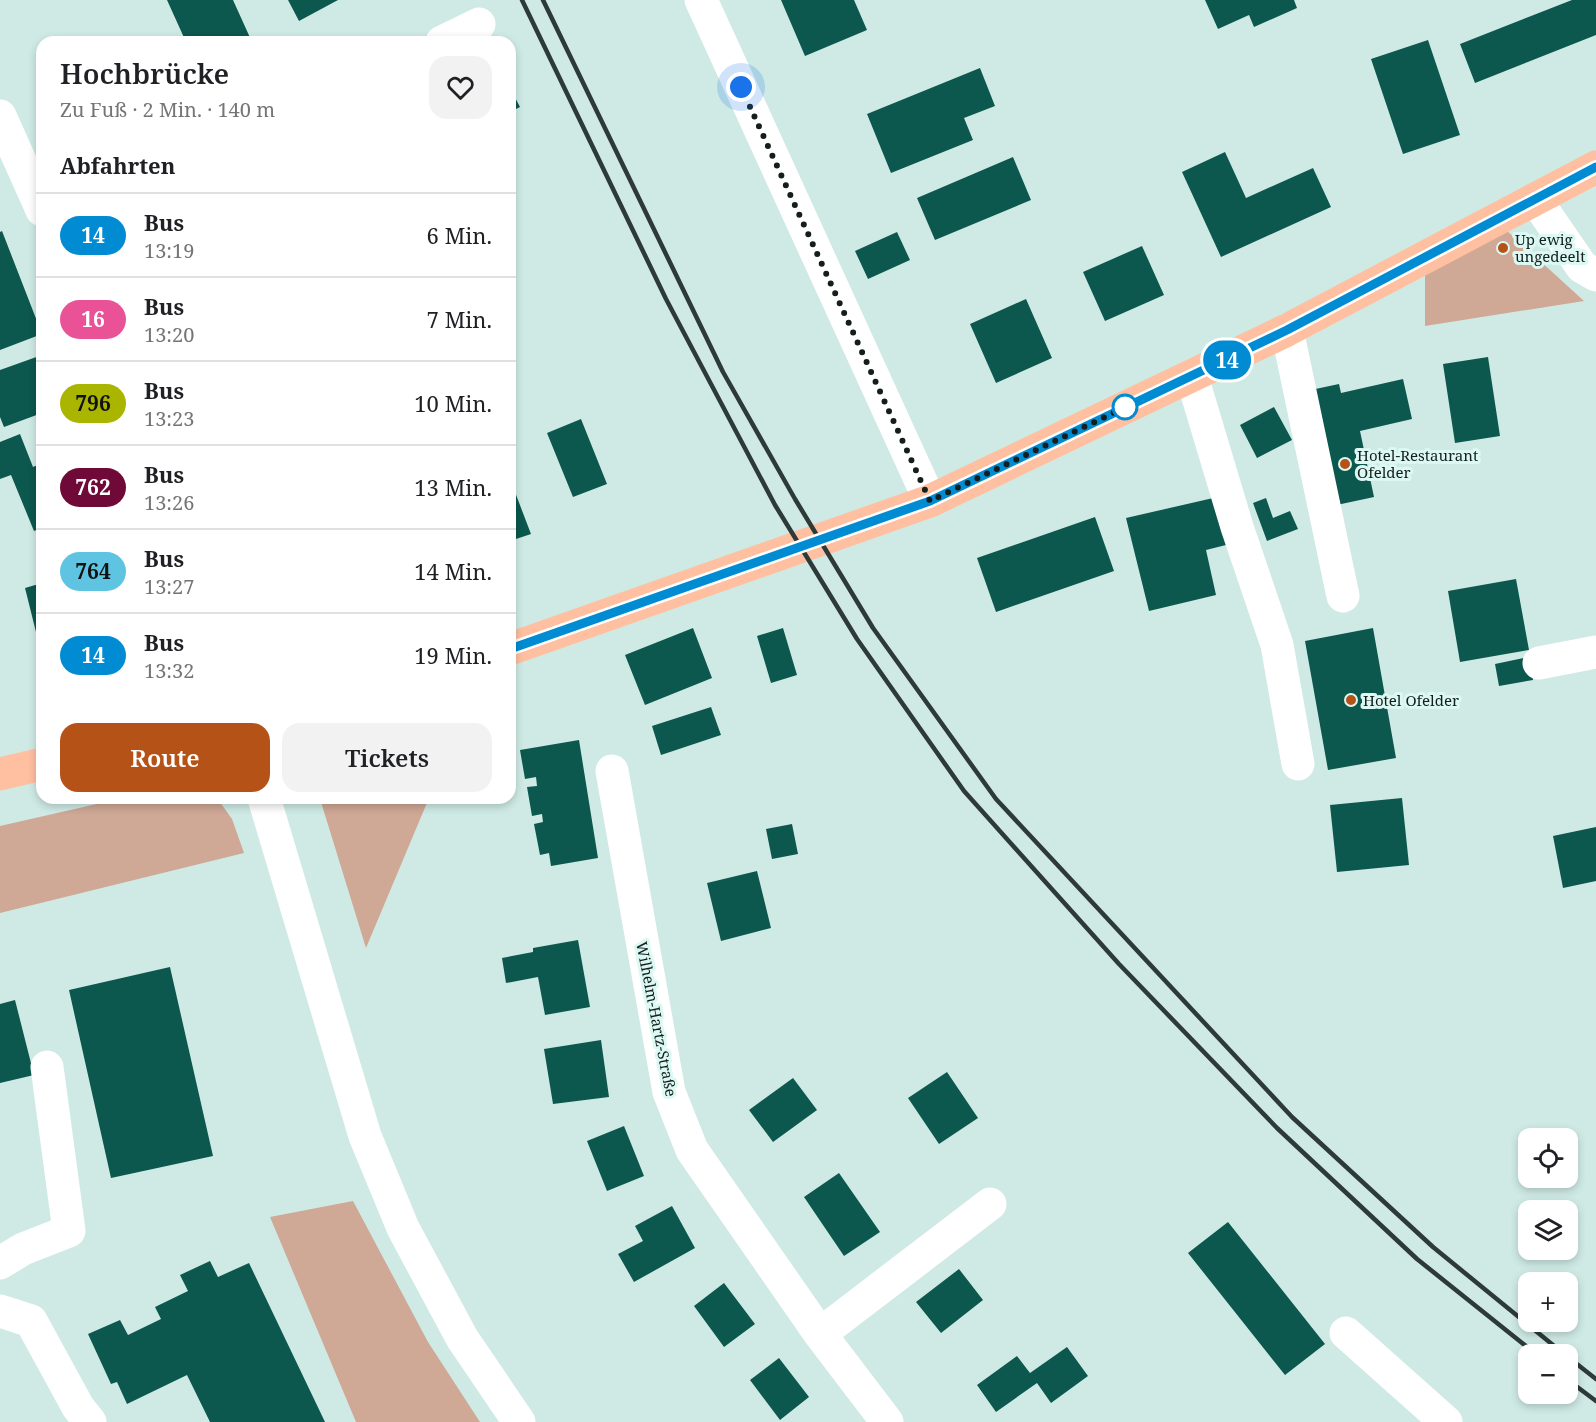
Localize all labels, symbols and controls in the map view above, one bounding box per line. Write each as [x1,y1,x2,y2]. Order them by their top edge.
text: Hochbrücke [60,54,229,92]
button: heart [429,56,492,119]
your location [726,72,756,102]
text: Zu Fuß · 2 Min. · 140 m [60,96,275,123]
text: Abfahrten [60,150,175,180]
text: Bus [144,207,184,237]
text: 6 Min. [427,220,492,250]
text: 14 [81,221,105,249]
place label: Up ewig ungedeelt [1515,229,1586,266]
text: 13:19 [144,237,194,264]
marker: Up ewig ungedeelt [1496,241,1510,255]
text: Bus [144,291,184,321]
text: 7 Min. [427,304,492,334]
text: 16 [81,305,105,333]
text: 13:20 [144,321,194,348]
line badge: 14 [1200,340,1254,380]
text: 14 [1215,346,1239,374]
text: Bus [144,375,184,405]
text: 10 Min. [414,388,492,418]
text: 796 [75,389,111,417]
unlabelled marker [1112,394,1138,420]
text: 13:23 [144,405,194,432]
place label: Hotel-Restaurant Ofelder [1357,445,1478,482]
marker: Hotel-Restaurant Ofelder [1338,457,1352,471]
text: Bus [144,459,184,489]
text: 13 Min. [414,472,492,502]
text: 762 [75,473,111,501]
text: 13:26 [144,489,194,516]
text: Bus [144,543,184,573]
text: 14 Min. [414,556,492,586]
text: 764 [75,557,111,585]
text: 13:27 [144,573,194,600]
text: Bus [144,627,184,657]
text: 19 Min. [414,640,492,670]
text: 14 [81,641,105,669]
text: 13:32 [144,657,194,684]
place label: Hotel Ofelder [1363,690,1459,710]
marker: Hotel Ofelder [1344,693,1358,707]
button: Route [60,723,270,792]
button: Tickets [282,723,492,792]
street label: Wilhelm-Hartz-Straße [632,940,682,1098]
map controls [1518,1128,1578,1404]
button: locate [1518,1128,1578,1188]
button: layers [1518,1200,1578,1260]
button: + [1518,1272,1578,1332]
button: − [1518,1344,1578,1404]

